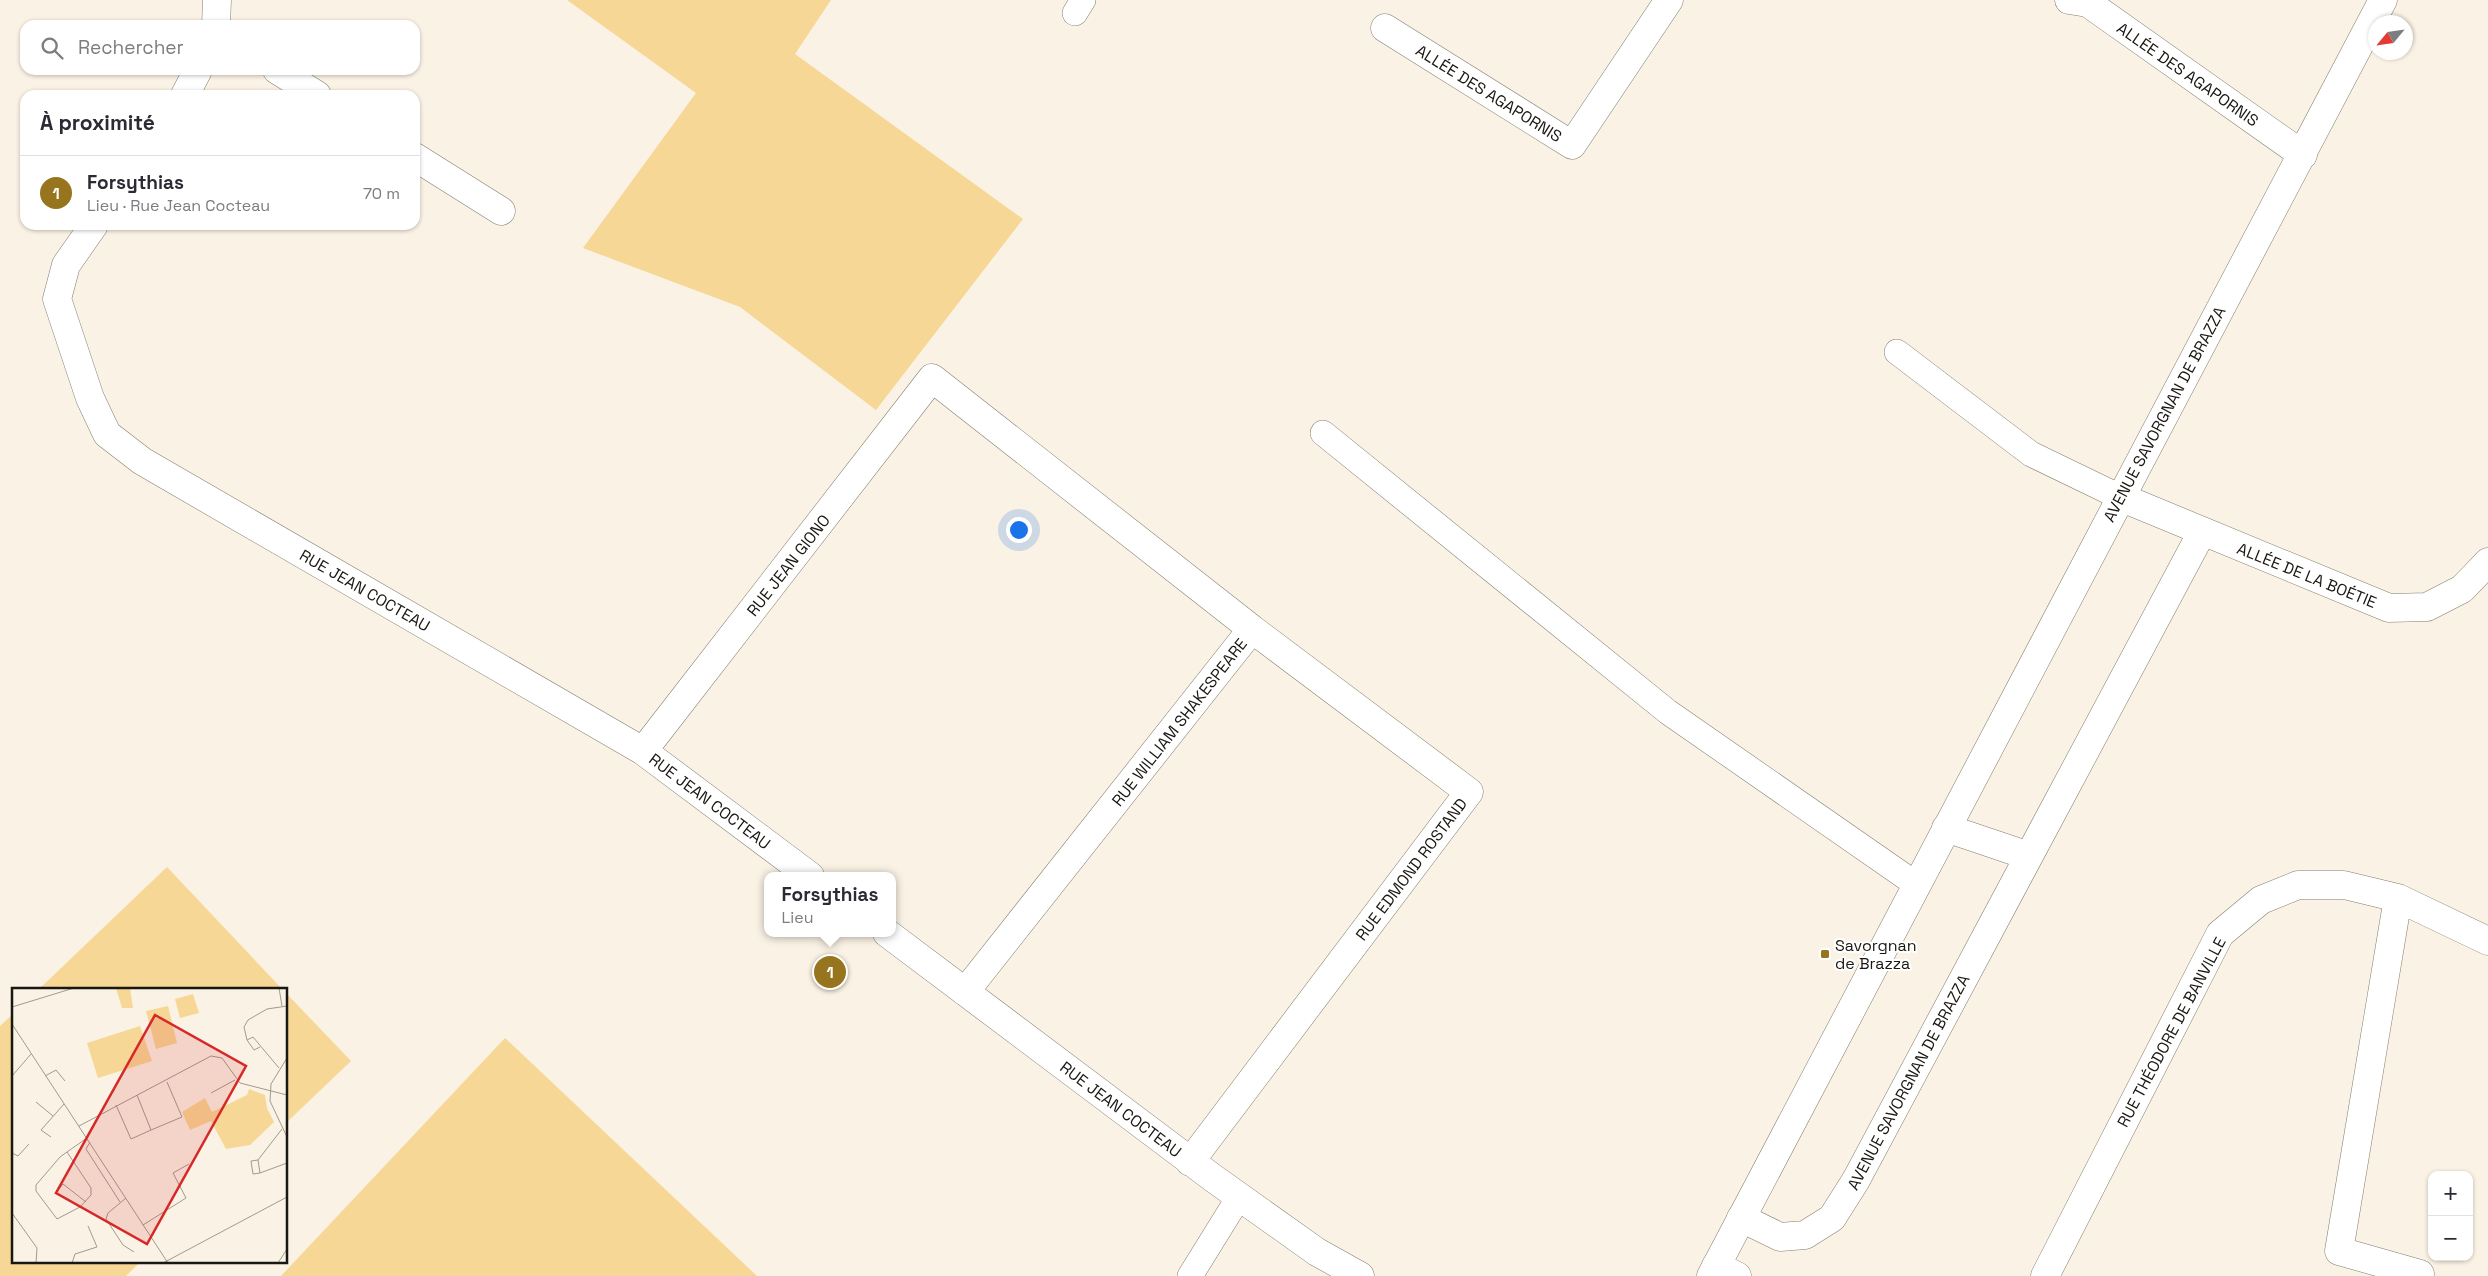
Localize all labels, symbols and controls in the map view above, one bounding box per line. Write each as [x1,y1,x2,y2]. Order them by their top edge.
north arrow [2368,15,2413,60]
street label: ALLÉE DES AGAPORNIS [2113,18,2263,131]
search box [20,20,420,75]
icon: search [38,34,66,62]
text: Rechercher [78,35,184,60]
street label: ALLÉE DES AGAPORNIS [1412,40,1566,147]
text: À proximité [40,109,155,136]
text: Forsythias [87,170,184,195]
text: 1 [52,183,60,204]
text: 70 m [363,183,400,204]
text: Lieu · Rue Jean Cocteau [87,195,270,216]
street label: AVENUE SAVORGNAN DE BRAZZA [2099,303,2230,526]
street label: RUE JEAN GIONO [742,510,835,621]
your location [1006,517,1032,543]
street label: ALLÉE DE LA BOÉTIE [2234,538,2380,613]
street label: RUE JEAN COCTEAU [296,545,434,636]
street label: RUE WILLIAM SHAKESPEARE [1107,634,1252,811]
street label: RUE JEAN COCTEAU [645,749,775,854]
street label: RUE EDMOND ROSTAND [1351,794,1472,945]
popup [764,872,896,937]
text: Forsythias [782,882,878,907]
text: Lieu [782,907,813,928]
street label: RUE THÉODORE DE BANVILLE [2112,934,2231,1131]
place label: Savorgnan de Brazza [1835,935,1917,974]
marker: Savorgnan de Brazza [1819,948,1831,960]
pin: 1 [814,953,846,991]
street label: AVENUE SAVORGNAN DE BRAZZA [1843,971,1974,1194]
inset map [12,988,288,1264]
street label: RUE JEAN COCTEAU [1056,1057,1186,1162]
map controls [2428,1171,2473,1261]
button: + [2428,1171,2473,1216]
button: − [2428,1216,2473,1261]

